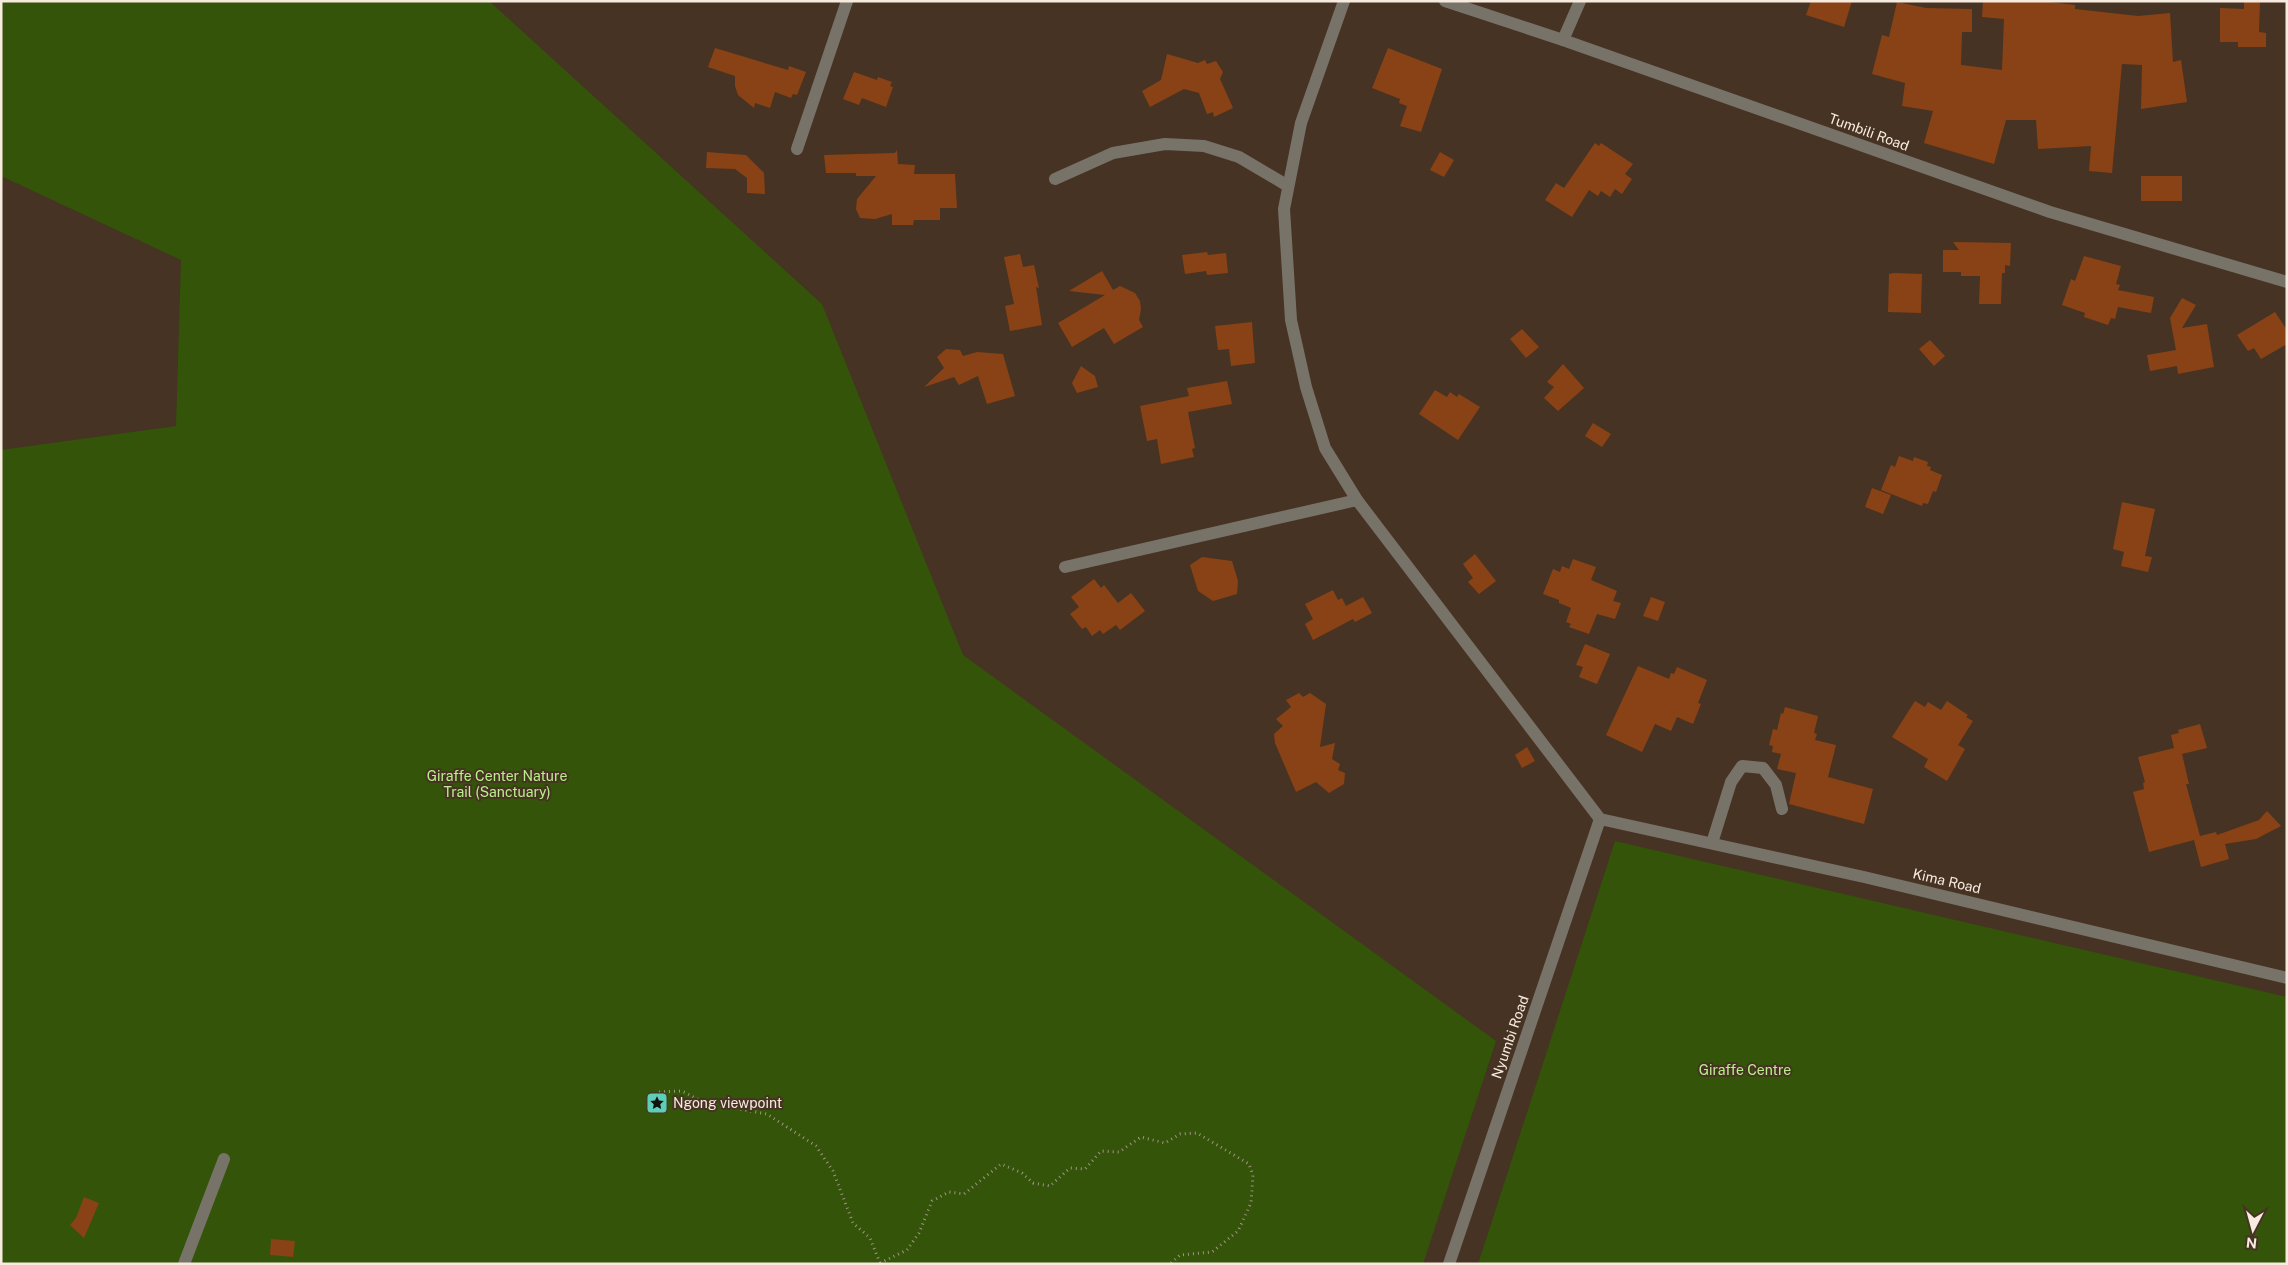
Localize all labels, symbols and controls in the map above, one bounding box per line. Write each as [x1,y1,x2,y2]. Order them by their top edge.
street label: Tumbili Road [1827,110,1911,154]
park label: Giraffe Center Nature Trail (Sanctuary) [427,768,567,800]
street label: Kima Road [1911,865,1983,897]
street label: Nyumbi Road [1488,993,1532,1081]
park label: Giraffe Centre [1699,1062,1791,1078]
place icon: Ngong viewpoint [645,1091,669,1115]
place label: Ngong viewpoint [673,1095,782,1111]
north arrow [2228,1205,2278,1255]
text: N [2245,1234,2258,1251]

